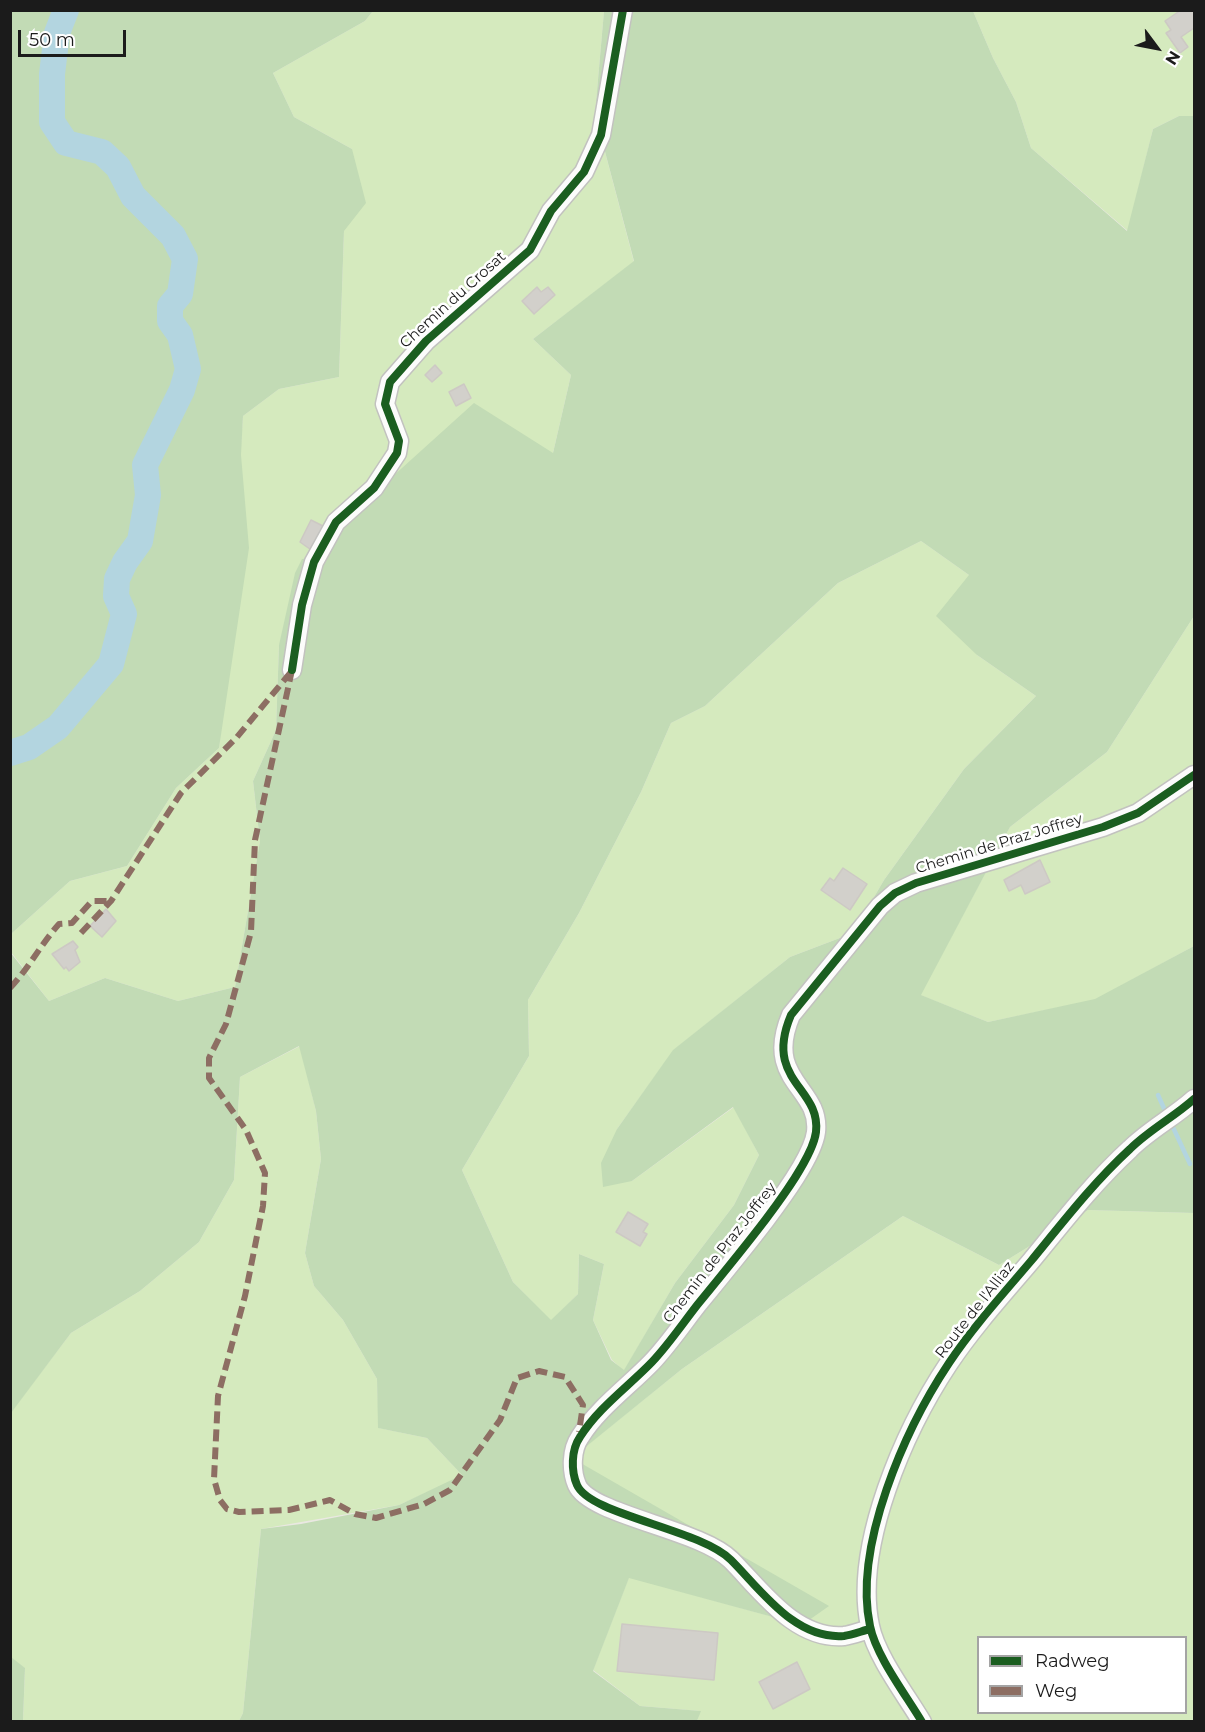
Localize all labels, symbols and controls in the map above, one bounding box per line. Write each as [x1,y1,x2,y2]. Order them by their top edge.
scale bar [21,18,129,56]
north arrow [1127,18,1187,78]
text: 50 m [29,29,75,51]
text: N [1161,47,1184,68]
street label: Chemin du Crosat [396,248,510,352]
street label: Chemin de Praz Joffrey [913,810,1085,878]
street label: Chemin de Praz Joffrey [660,1179,780,1327]
street label: Route de l'Alliaz [932,1258,1018,1362]
legend [977,1636,1187,1714]
text: Radweg [1035,1650,1110,1672]
text: Weg [1035,1680,1077,1702]

